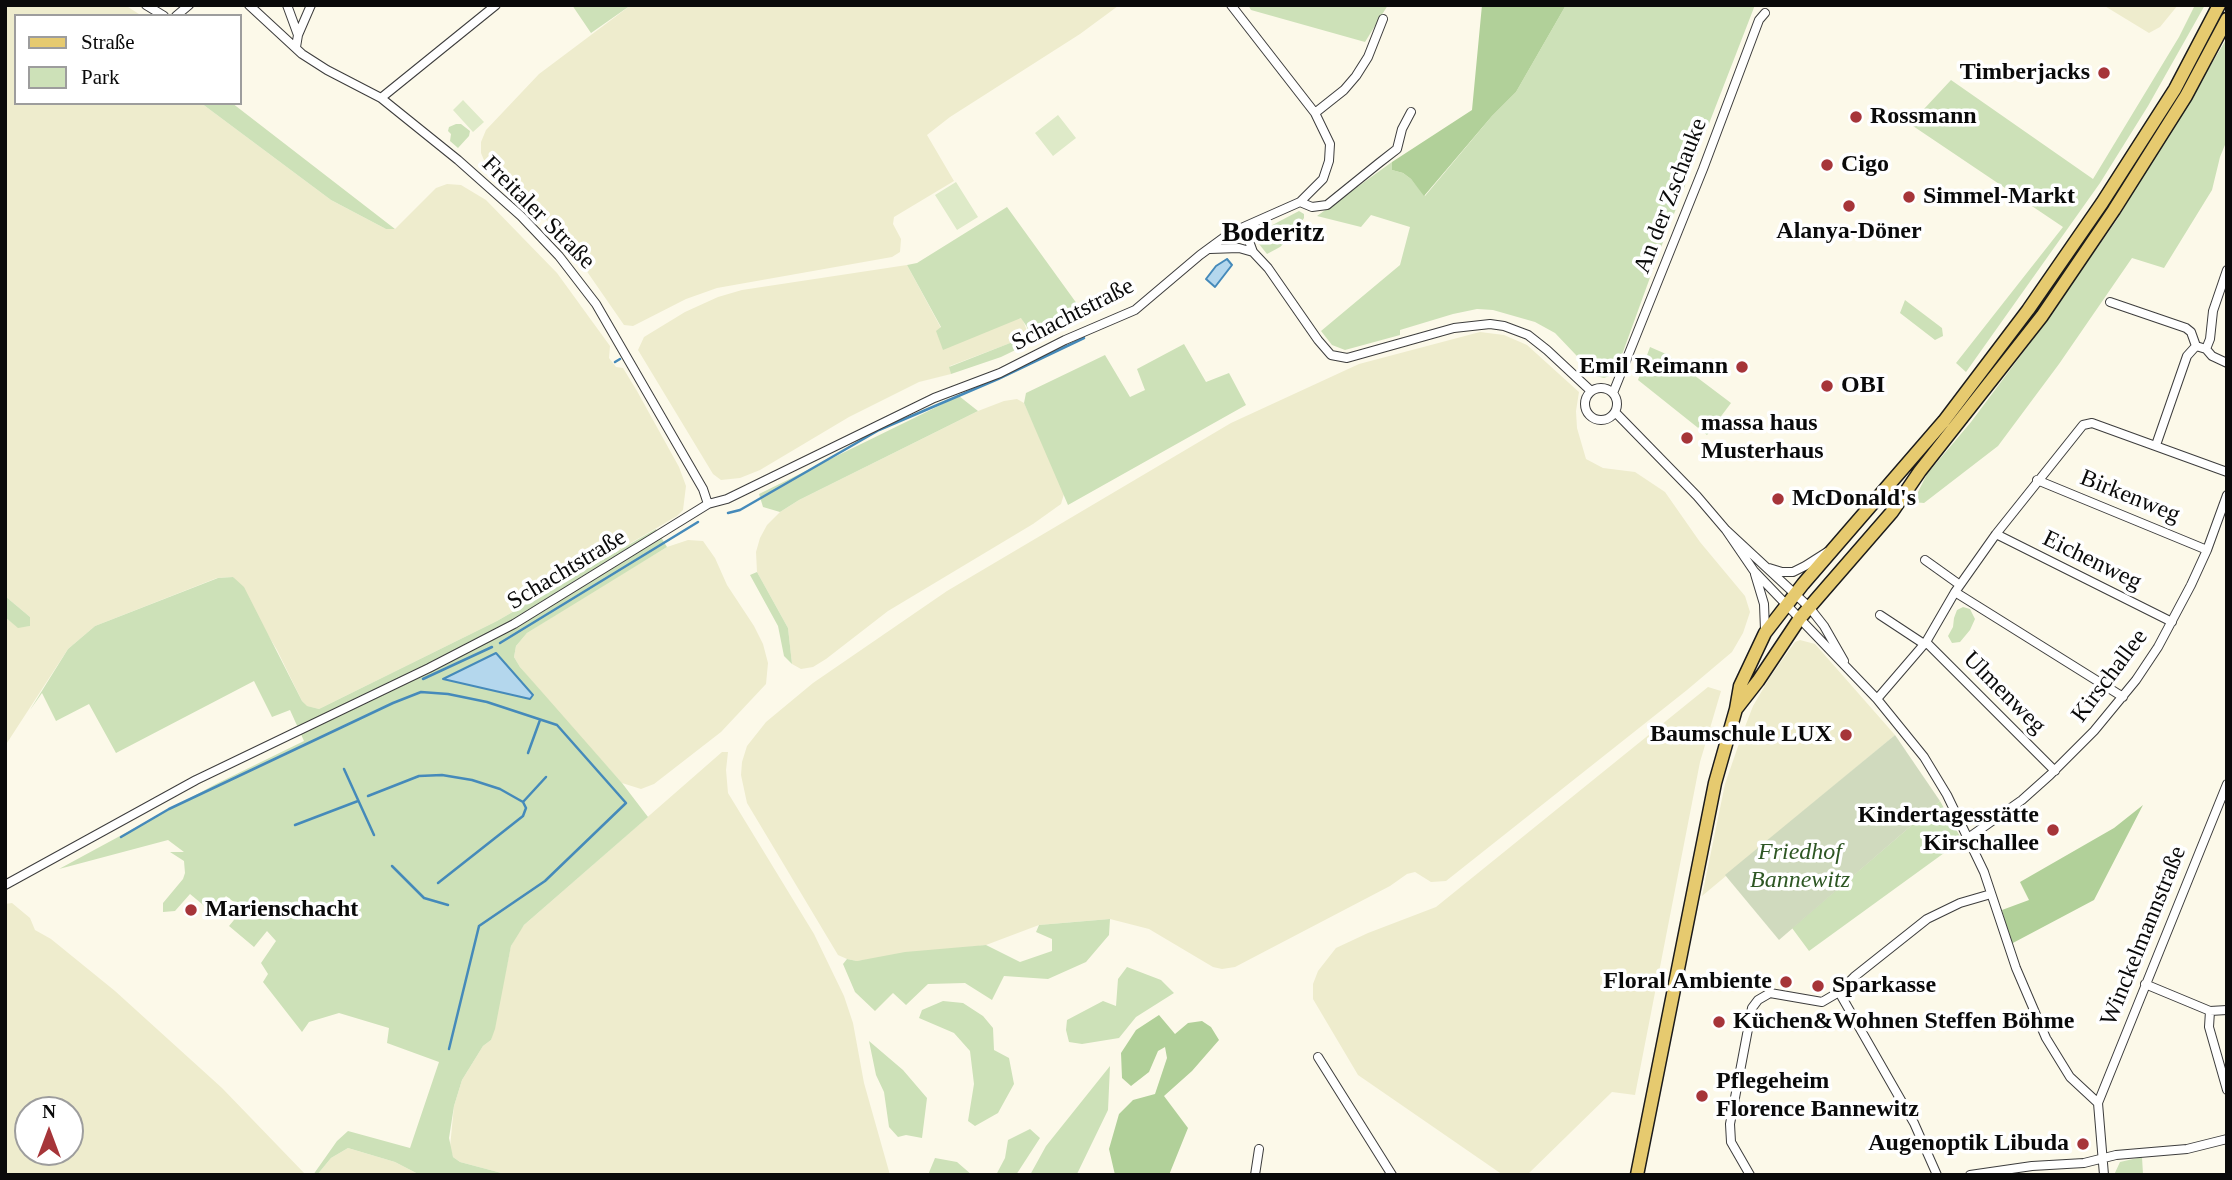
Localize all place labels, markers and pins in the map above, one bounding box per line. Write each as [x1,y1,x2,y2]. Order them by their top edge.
place label: Timberjacks [1960,59,2090,87]
marker: Timberjacks [2096,65,2112,81]
place label: Rossmann [1870,103,1977,131]
marker: Rossmann [1848,109,1864,125]
place label: Cigo [1841,151,1889,179]
marker: Cigo [1819,157,1835,173]
place label: Simmel-Markt [1923,183,2075,211]
marker: Simmel-Markt [1901,189,1917,205]
marker: Alanya-Döner [1841,198,1857,214]
place label: Alanya-Döner [1776,218,1922,246]
place label: Emil Reimann [1579,353,1728,381]
marker: Emil Reimann [1734,359,1750,375]
place label: OBI [1841,372,1885,400]
marker: OBI [1819,378,1835,394]
place label: massa haus Musterhaus [1701,410,1824,466]
marker: massa haus Musterhaus [1679,430,1695,446]
place label: McDonald's [1792,485,1916,513]
marker: McDonald's [1770,491,1786,507]
place label: Baumschule LUX [1650,721,1832,749]
marker: Baumschule LUX [1838,727,1854,743]
place label: Kindertagesstätte Kirschallee [1858,802,2039,858]
marker: Kindertagesstätte Kirschallee [2045,822,2061,838]
place label: Marienschacht [205,896,358,924]
marker: Marienschacht [183,902,199,918]
place label: Floral Ambiente [1603,968,1772,996]
place label: Sparkasse [1832,972,1936,1000]
marker: Floral Ambiente [1778,974,1794,990]
marker: Sparkasse [1810,978,1826,994]
place label: Küchen&Wohnen Steffen Böhme [1733,1008,2074,1036]
marker: Küchen&Wohnen Steffen Böhme [1711,1014,1727,1030]
place label: Pflegeheim Florence Bannewitz [1716,1068,1919,1124]
marker: Pflegeheim Florence Bannewitz [1694,1088,1710,1104]
place label: Augenoptik Libuda [1868,1130,2069,1158]
marker: Augenoptik Libuda [2075,1136,2091,1152]

